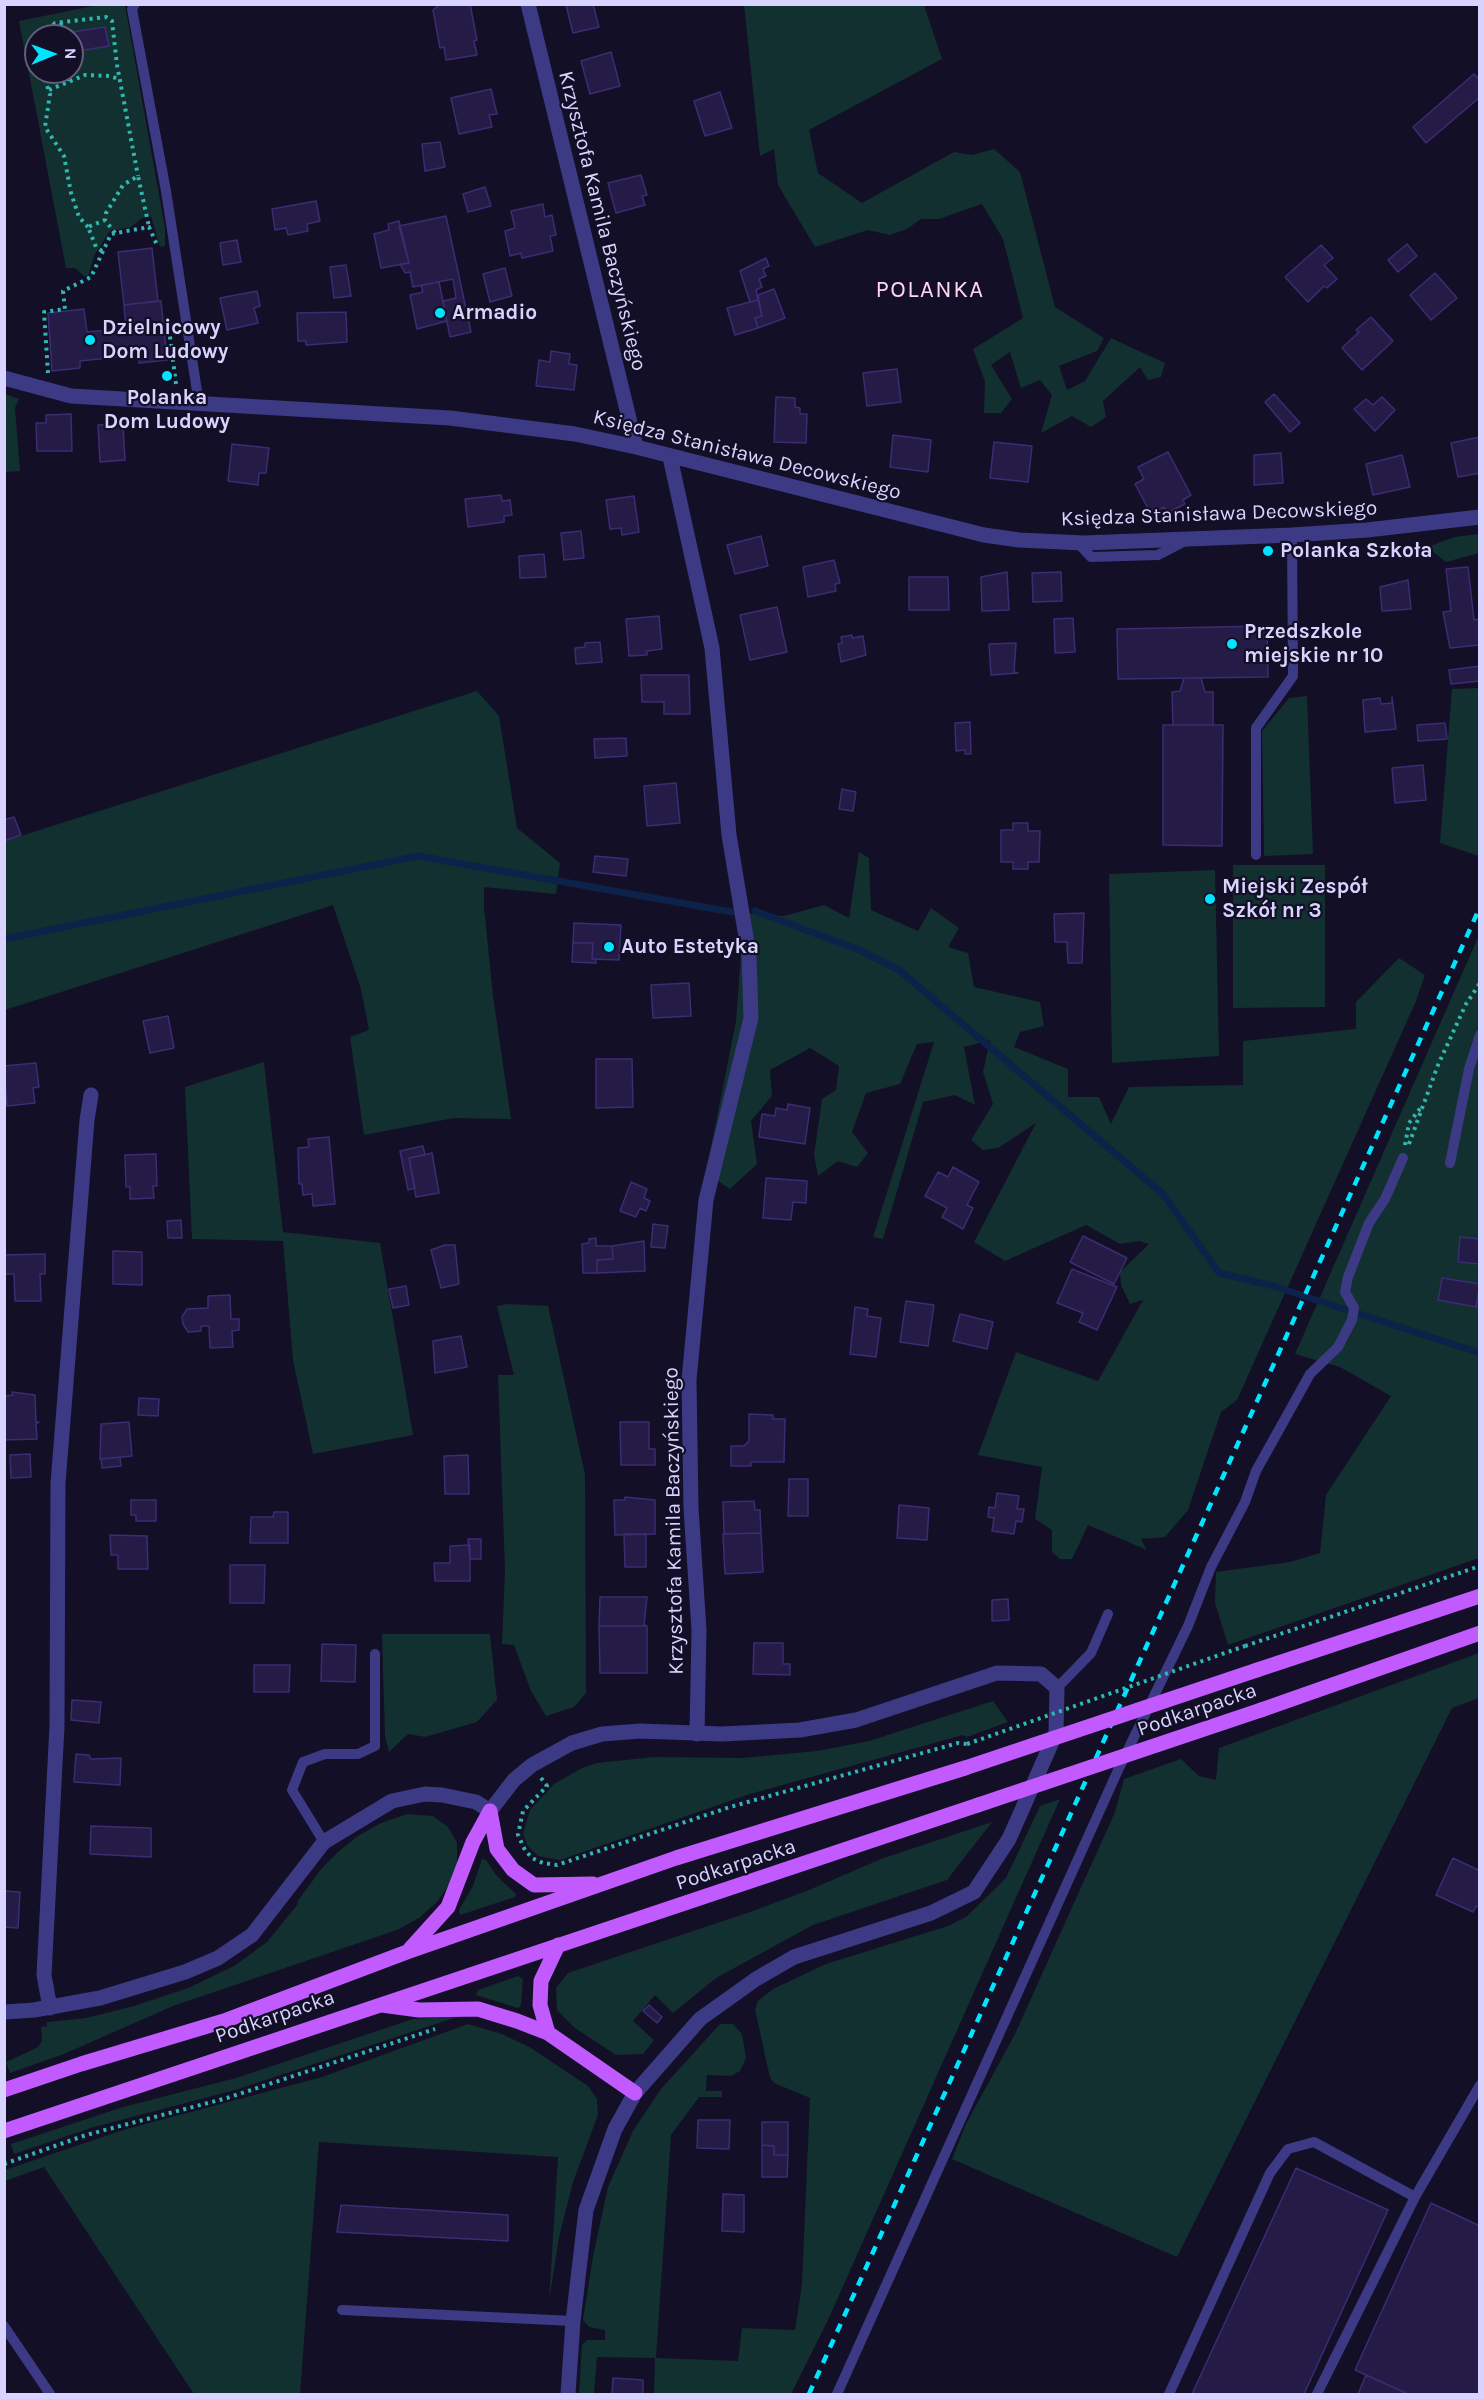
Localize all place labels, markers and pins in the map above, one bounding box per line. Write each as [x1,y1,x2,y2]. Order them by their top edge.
place label: Armadio [452,300,537,326]
marker: Armadio [433,306,447,320]
place label: Dzielnicowy Dom Ludowy [102,315,228,365]
marker: Dzielnicowy Dom Ludowy [83,333,97,347]
marker: Polanka Dom Ludowy [160,369,174,383]
place label: Polanka Dom Ludowy [104,385,230,435]
place label: Polanka Szkoła [1280,538,1433,564]
marker: Polanka Szkoła [1261,544,1275,558]
place label: Przedszkole miejskie nr 10 [1244,619,1383,669]
marker: Przedszkole miejskie nr 10 [1225,637,1239,651]
place label: Miejski Zespół Szkół nr 3 [1222,874,1368,924]
marker: Miejski Zespół Szkół nr 3 [1203,892,1217,906]
place label: Auto Estetyka [621,934,759,960]
marker: Auto Estetyka [602,940,616,954]

